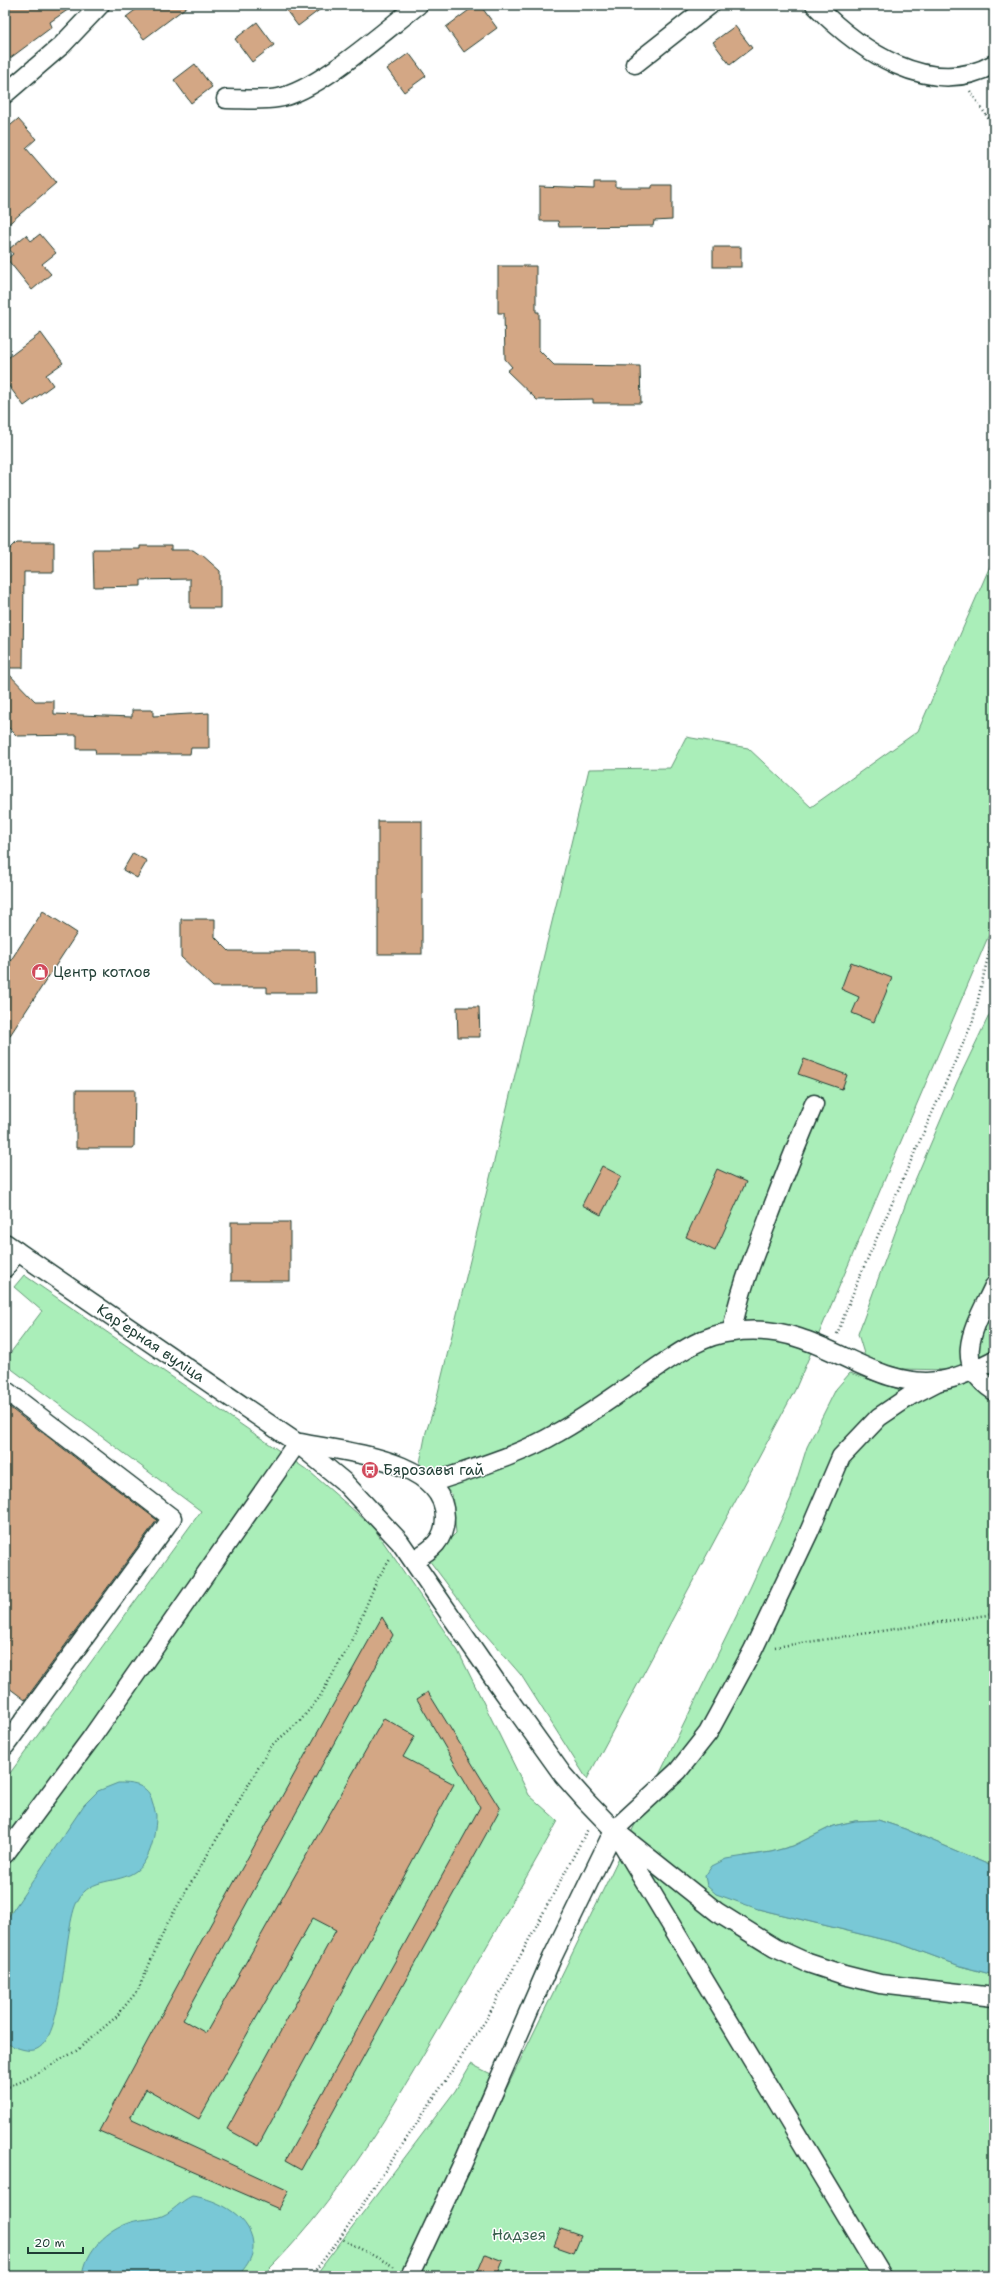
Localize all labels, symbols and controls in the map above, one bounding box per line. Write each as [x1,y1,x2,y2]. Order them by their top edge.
shop icon: Центр котлов [30,962,50,982]
place label: Центр котлов [53,962,151,982]
street label: Карʼерная вуліца [93,1299,210,1387]
bus stop icon: Бярозавы гай [360,1460,380,1480]
place label: Бярозавы гай [383,1460,484,1480]
park label: Надзея [492,2225,546,2245]
scale bar [28,2229,83,2255]
text: 20 m [34,2235,65,2251]

